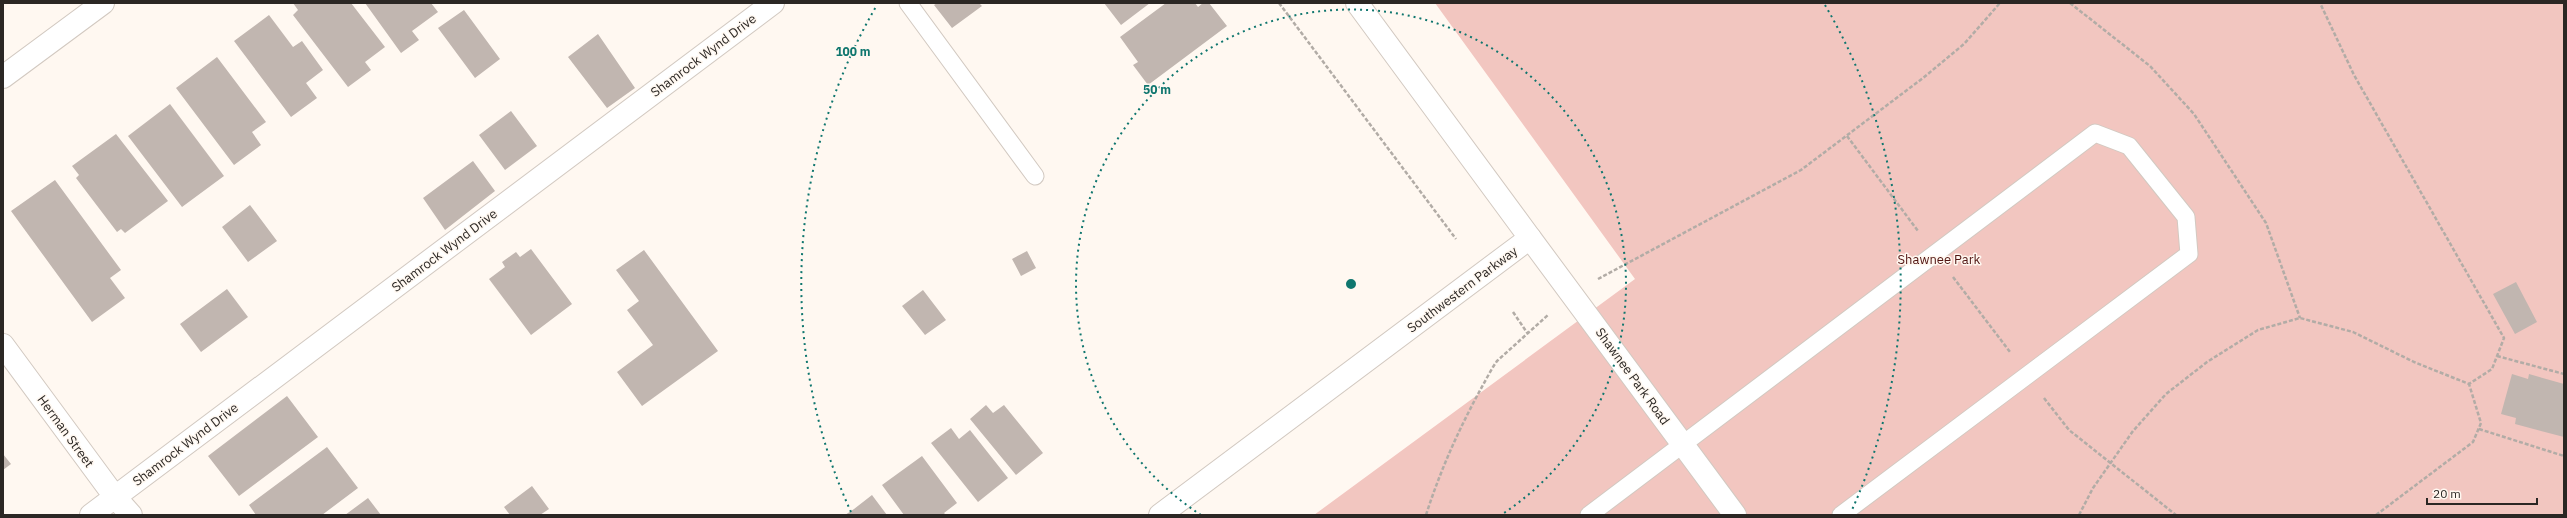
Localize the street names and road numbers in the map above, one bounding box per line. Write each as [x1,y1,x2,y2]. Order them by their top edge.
street label: Shamrock Wynd Drive [647,10,759,101]
street label: Shamrock Wynd Drive [388,205,500,296]
street label: Southwestern Parkway [1404,242,1521,336]
street label: Shawnee Park Road [1592,324,1674,428]
street label: Herman Street [34,392,98,471]
street label: Shamrock Wynd Drive [129,399,241,490]

